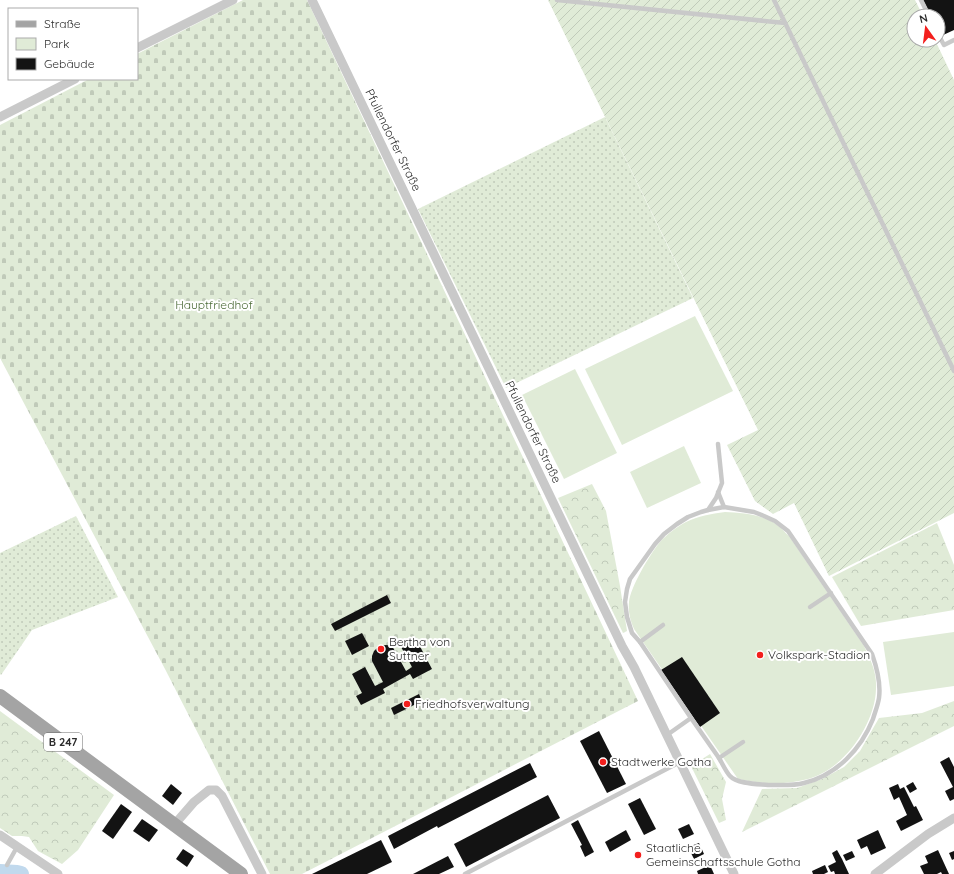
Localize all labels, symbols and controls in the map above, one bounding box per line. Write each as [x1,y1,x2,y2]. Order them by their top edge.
legend [8,8,138,80]
north arrow [906,8,946,48]
text: N [918,11,929,26]
text: Straße [44,16,81,31]
text: Park [44,36,69,51]
text: Gebäude [44,56,95,71]
street label: Pfullendorfer Straße [362,86,425,194]
park label: Hauptfriedhof [175,297,253,312]
street label: Pfullendorfer Straße [502,378,565,486]
place label: Bertha von Suttner [389,634,450,663]
marker: Bertha von Suttner [376,644,386,654]
place label: Volkspark-Stadion [768,647,870,662]
marker: Volkspark-Stadion [755,650,765,660]
place label: Friedhofsverwaltung [415,696,530,711]
marker: Friedhofsverwaltung [402,699,412,709]
road number: B 247 [44,733,82,751]
place label: Stadtwerke Gotha [611,754,711,769]
marker: Stadtwerke Gotha [598,757,608,767]
place label: Staatliche Gemeinschaftsschule Gotha [646,840,801,869]
marker: Staatliche Gemeinschaftsschule Gotha [633,850,643,860]

